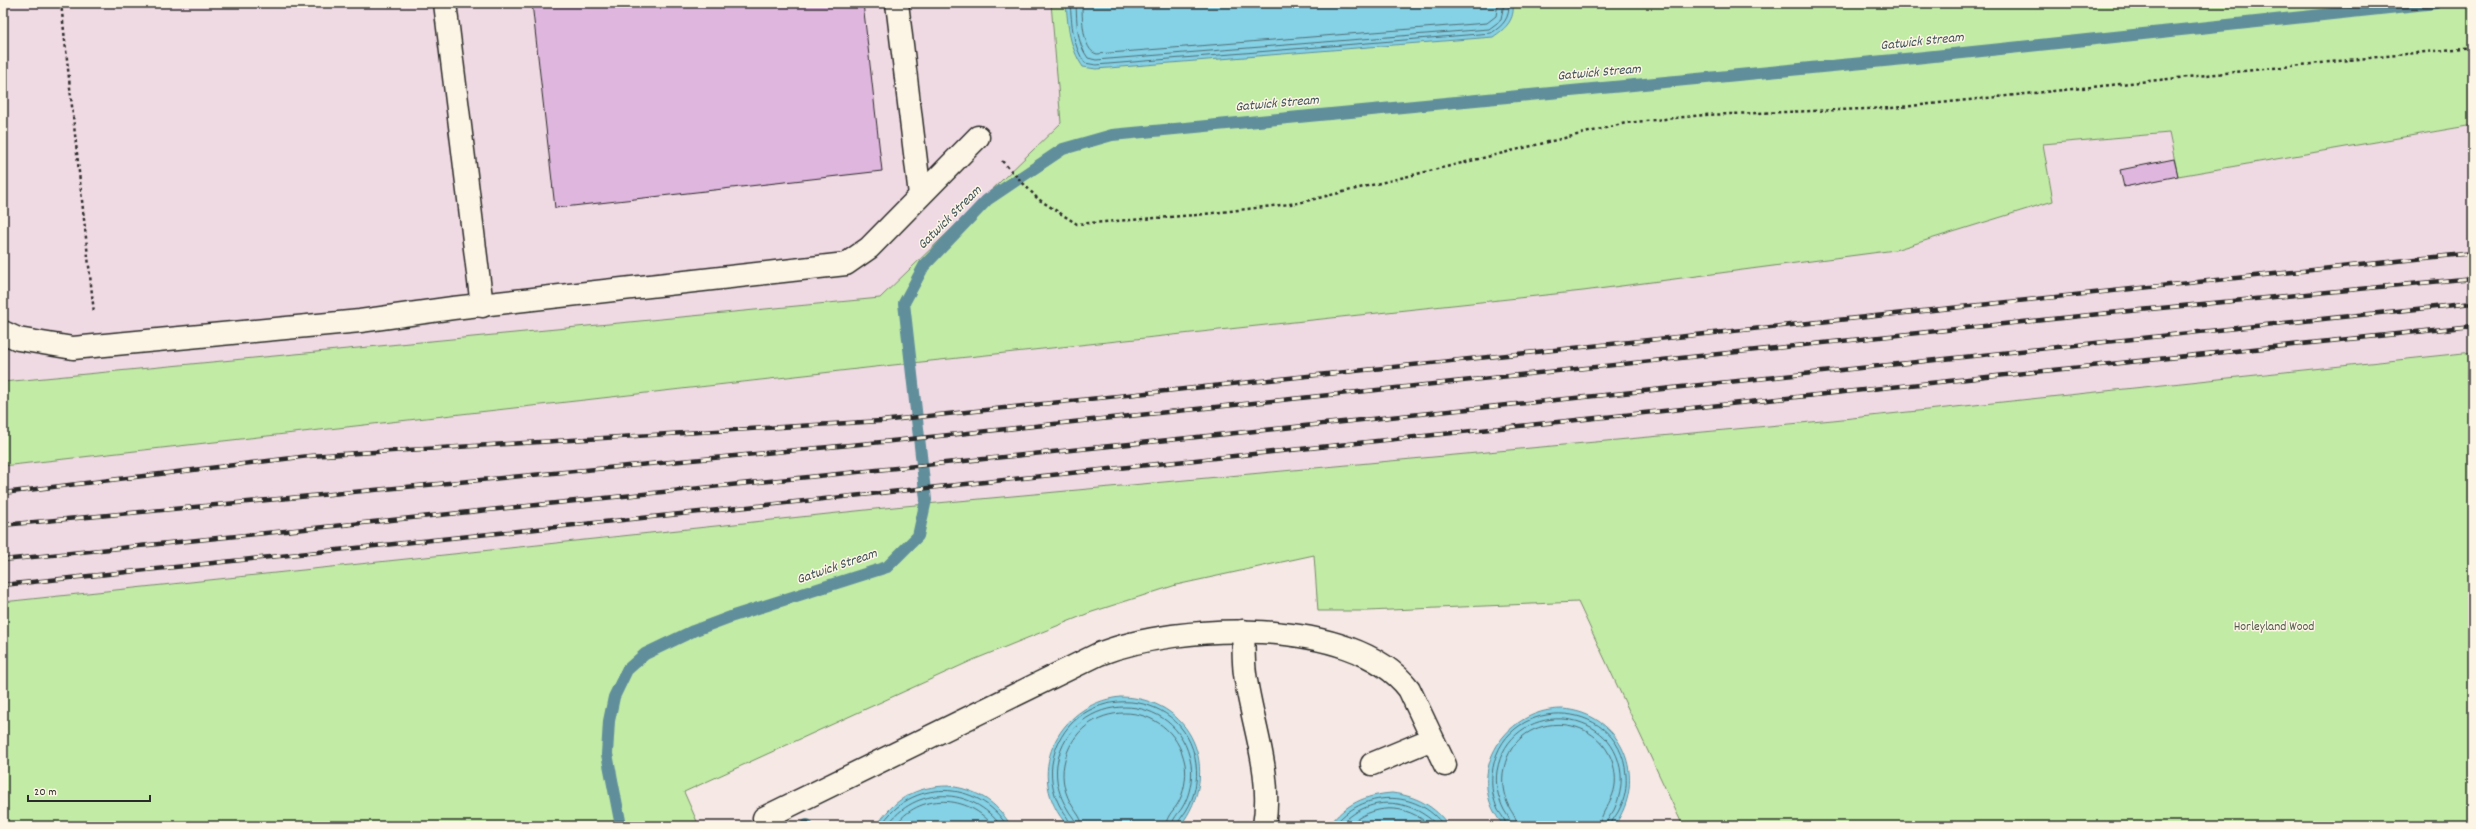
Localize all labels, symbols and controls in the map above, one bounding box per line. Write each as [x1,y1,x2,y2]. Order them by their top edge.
water label: Gatwick Stream [1879,28,1965,56]
water label: Gatwick Stream [1556,59,1642,87]
water label: Gatwick Stream [1234,90,1320,118]
water label: Gatwick Stream [913,181,987,255]
water label: Gatwick Stream [794,544,880,590]
park label: Horleyland Wood [2234,618,2314,637]
scale bar [28,777,150,803]
text: 20 m [34,784,57,801]

